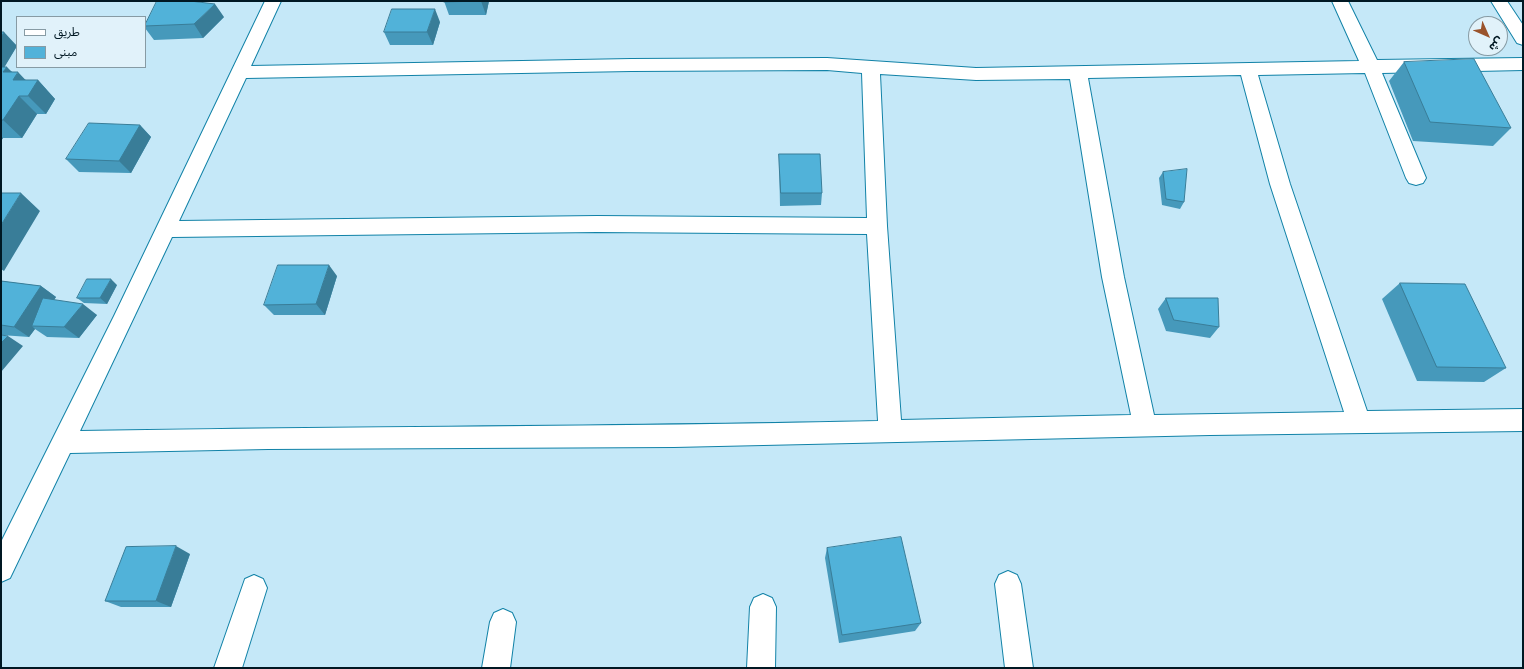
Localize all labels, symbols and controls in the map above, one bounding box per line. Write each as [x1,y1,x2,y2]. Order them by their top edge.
legend [16,16,146,68]
north arrow [1468,16,1508,56]
text: طريق [54,25,80,39]
text: ش [1486,34,1506,54]
text: مبنى [54,45,77,59]

